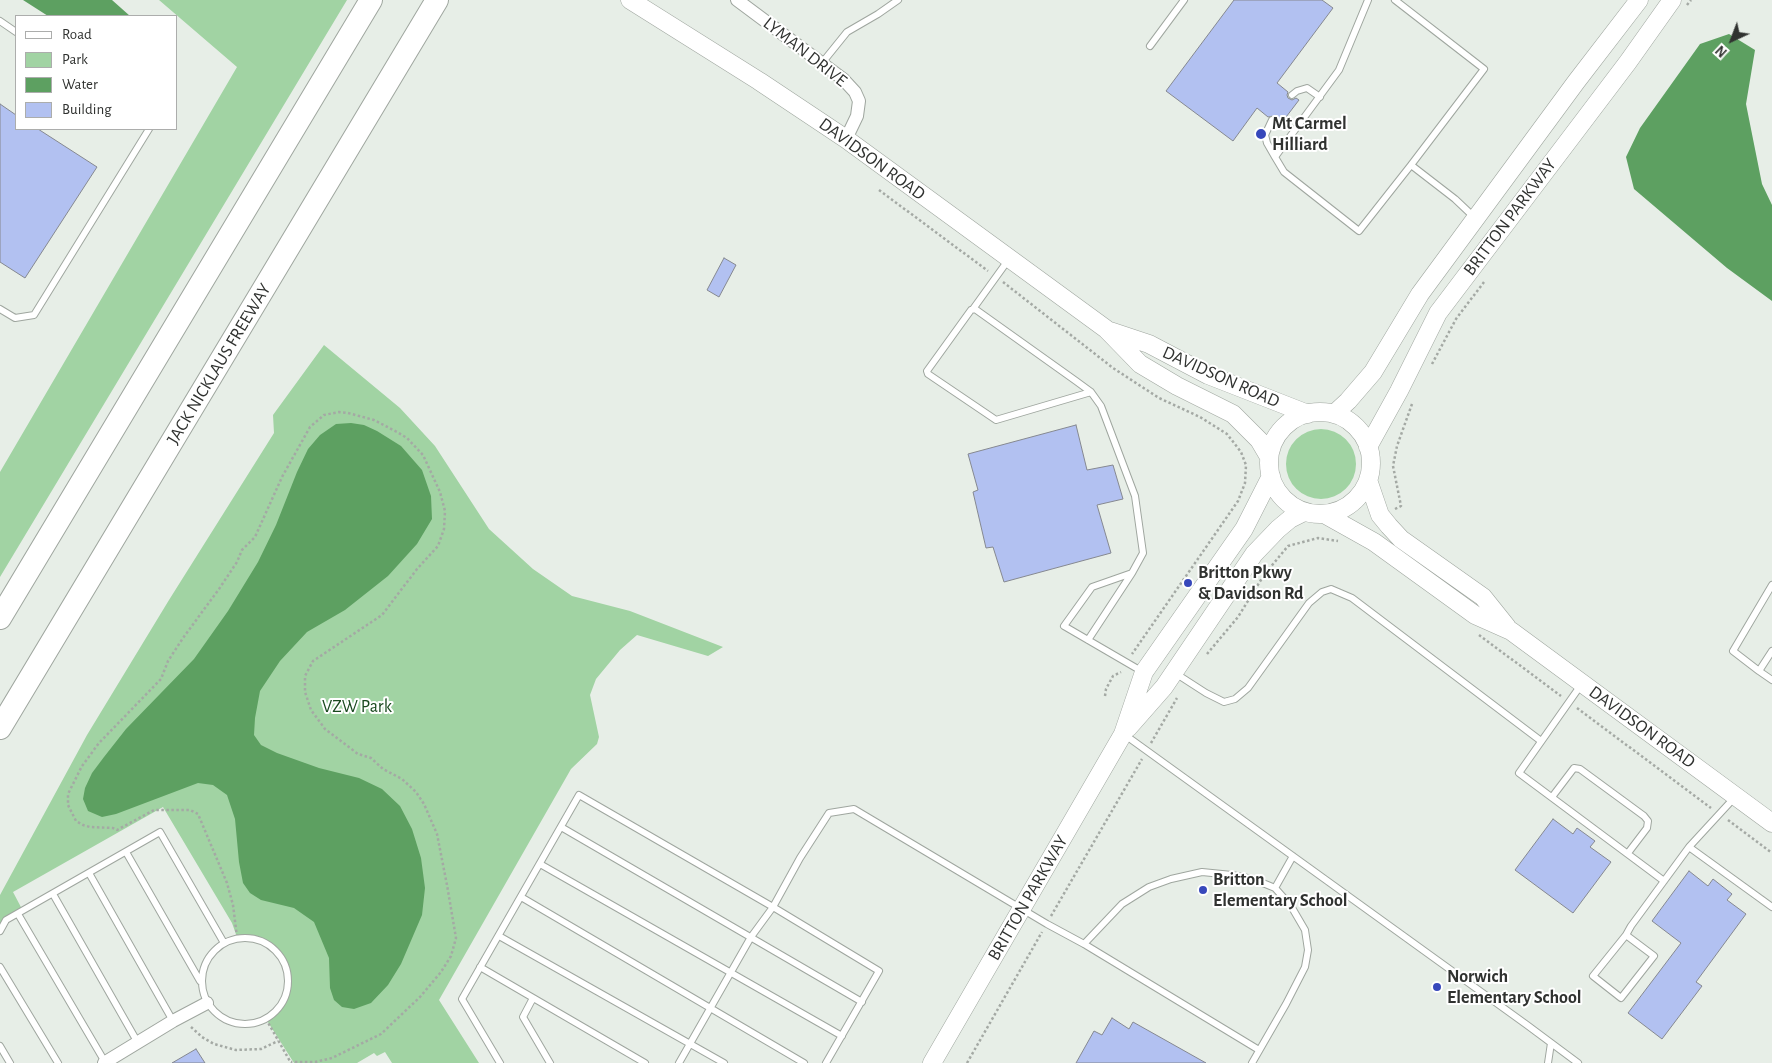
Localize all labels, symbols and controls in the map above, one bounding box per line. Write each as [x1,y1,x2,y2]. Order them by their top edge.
street label: LYMAN DRIVE [759,12,851,92]
legend [15,15,178,130]
north arrow [1707,15,1757,65]
text: Road [62,27,92,42]
text: N [1713,43,1730,59]
text: Park [62,52,88,67]
text: Water [62,77,98,92]
text: Building [62,102,112,117]
street label: DAVIDSON ROAD [815,113,929,205]
place label: Mt Carmel Hilliard [1272,113,1347,156]
marker: Mt Carmel Hilliard [1254,127,1268,141]
street label: BRITTON PARKWAY [1459,154,1561,280]
street label: JACK NICKLAUS FREEWAY [162,280,276,448]
street label: DAVIDSON ROAD [1159,341,1283,413]
place label: Britton Pkwy & Davidson Rd [1198,562,1303,604]
marker: Britton Pkwy & Davidson Rd [1182,577,1194,589]
street label: DAVIDSON ROAD [1585,681,1699,773]
park label: VZW Park [322,696,392,718]
street label: BRITTON PARKWAY [983,831,1073,965]
place label: Britton Elementary School [1213,869,1348,912]
marker: Britton Elementary School [1197,884,1209,896]
place label: Norwich Elementary School [1447,966,1582,1009]
marker: Norwich Elementary School [1431,981,1443,993]

